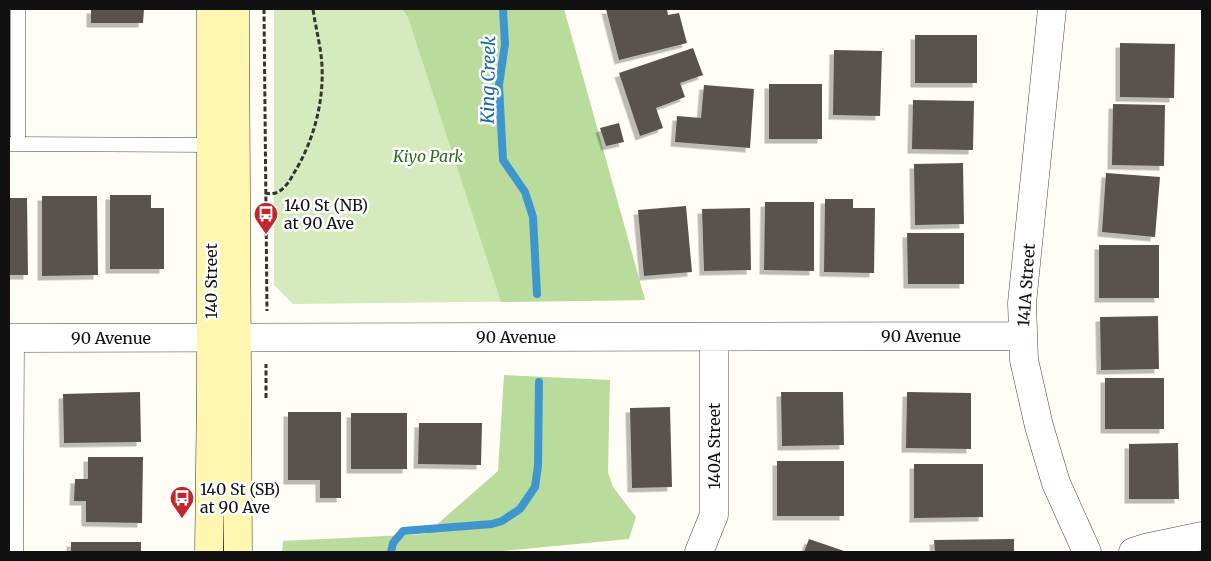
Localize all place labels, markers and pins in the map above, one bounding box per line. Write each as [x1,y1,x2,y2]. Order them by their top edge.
place label: 140 St (NB) at 90 Ave [284,195,368,233]
bus stop icon: 140 St (NB) at 90 Ave [253,201,279,235]
place label: 140 St (SB) at 90 Ave [200,479,280,517]
bus stop icon: 140 St (SB) at 90 Ave [169,485,195,519]

